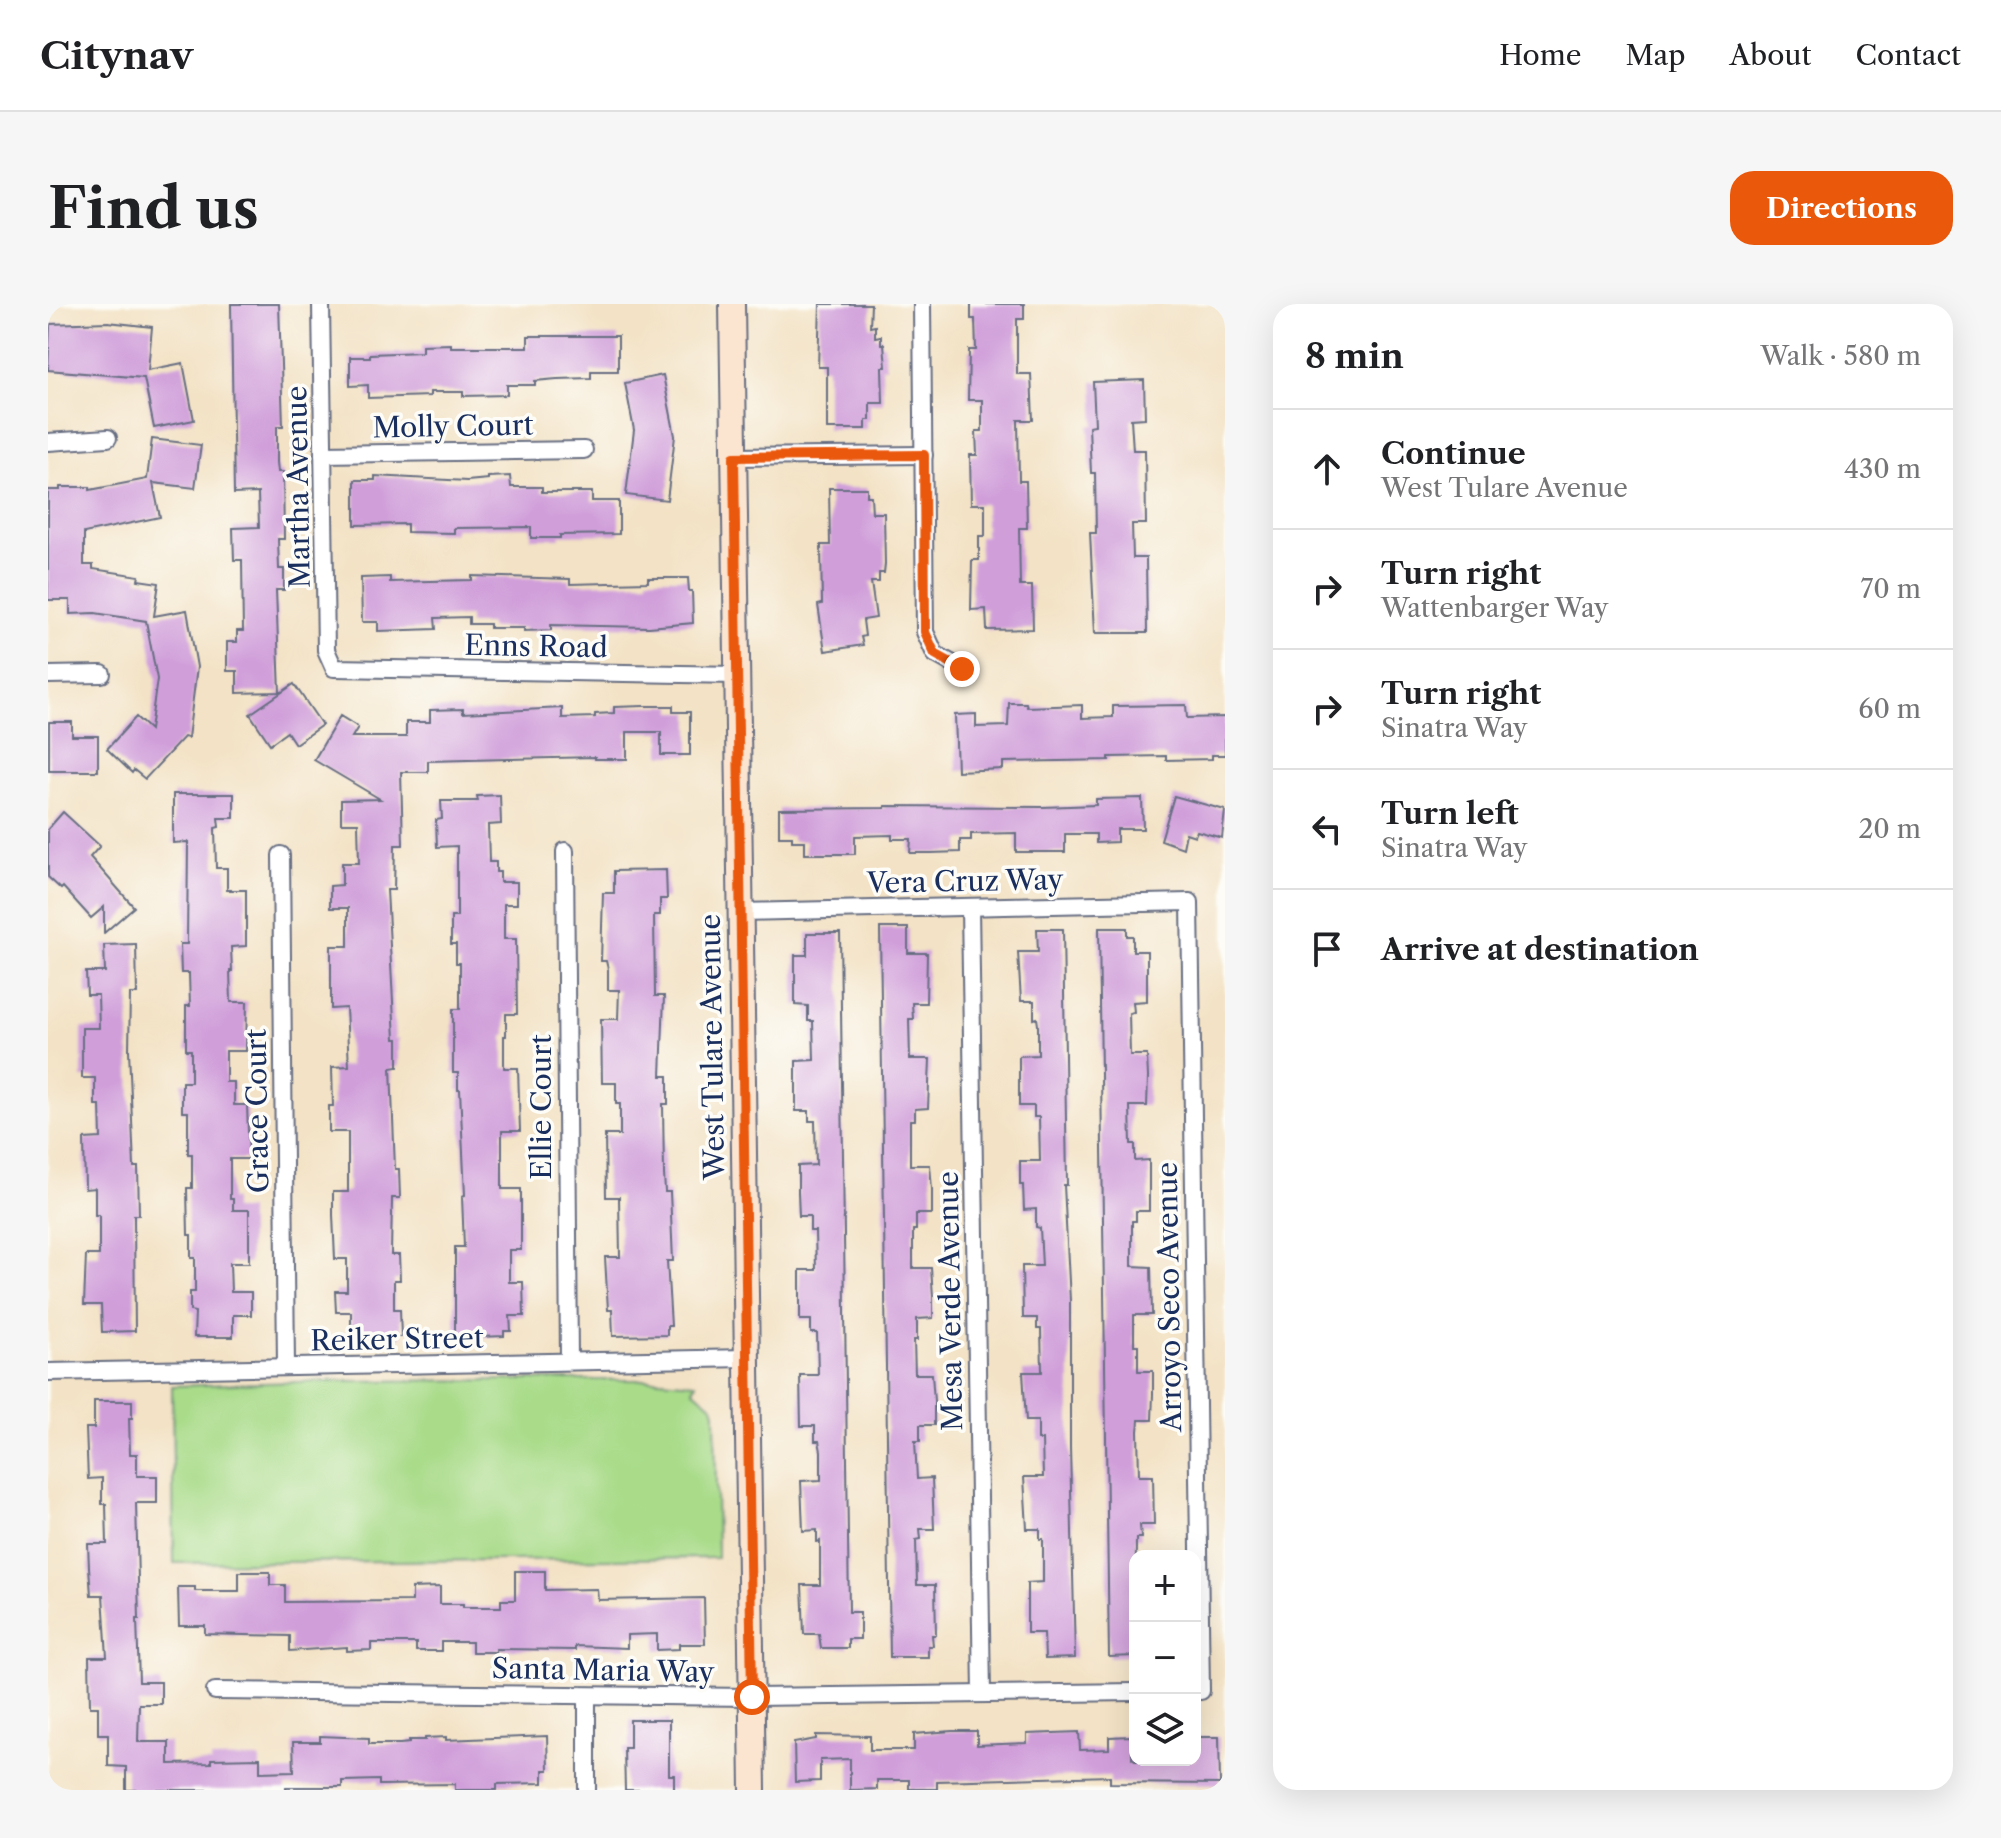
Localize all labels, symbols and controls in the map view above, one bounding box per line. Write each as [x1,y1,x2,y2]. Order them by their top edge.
text: Citynav [40,32,193,79]
text: Home [1499,38,1581,72]
text: Map [1625,38,1685,72]
text: About [1729,38,1811,72]
text: Contact [1855,38,1961,72]
button: Directions [1730,171,1953,245]
text: Find us [48,174,259,243]
text: 8 min [1305,335,1404,377]
text: Walk · 580 m [1761,340,1921,372]
street label: Martha Avenue [279,386,317,588]
street label: Molly Court [372,408,534,444]
text: Continue [1381,435,1526,472]
icon: ahead [1305,447,1349,491]
text: 430 m [1844,453,1921,485]
text: West Tulare Avenue [1381,472,1628,504]
text: Turn right [1381,555,1541,592]
icon: right [1305,567,1349,611]
text: 70 m [1861,573,1921,605]
text: Wattenbarger Way [1381,592,1609,624]
street label: Enns Road [464,628,608,664]
route end [944,651,980,687]
text: Turn right [1381,675,1541,712]
icon: right [1305,687,1349,731]
text: 60 m [1858,693,1921,725]
text: Sinatra Way [1381,712,1528,744]
text: Turn left [1381,795,1518,832]
icon: left [1305,807,1349,851]
text: 20 m [1858,813,1921,845]
text: Sinatra Way [1381,832,1528,864]
street label: Vera Cruz Way [866,862,1064,900]
street label: West Tulare Avenue [693,914,731,1181]
icon: arrive [1305,927,1349,971]
text: Arrive at destination [1381,931,1699,968]
street label: Grace Court [239,1028,275,1194]
street label: Ellie Court [524,1034,558,1180]
street label: Arroyo Seco Avenue [1150,1162,1188,1433]
street label: Mesa Verde Avenue [931,1171,969,1431]
street label: Reiker Street [310,1320,484,1358]
map controls [1129,1550,1201,1766]
button: + [1129,1550,1201,1622]
button: − [1129,1622,1201,1694]
street label: Santa Maria Way [491,1651,715,1689]
route start [734,1679,770,1715]
button: layers [1129,1694,1201,1766]

